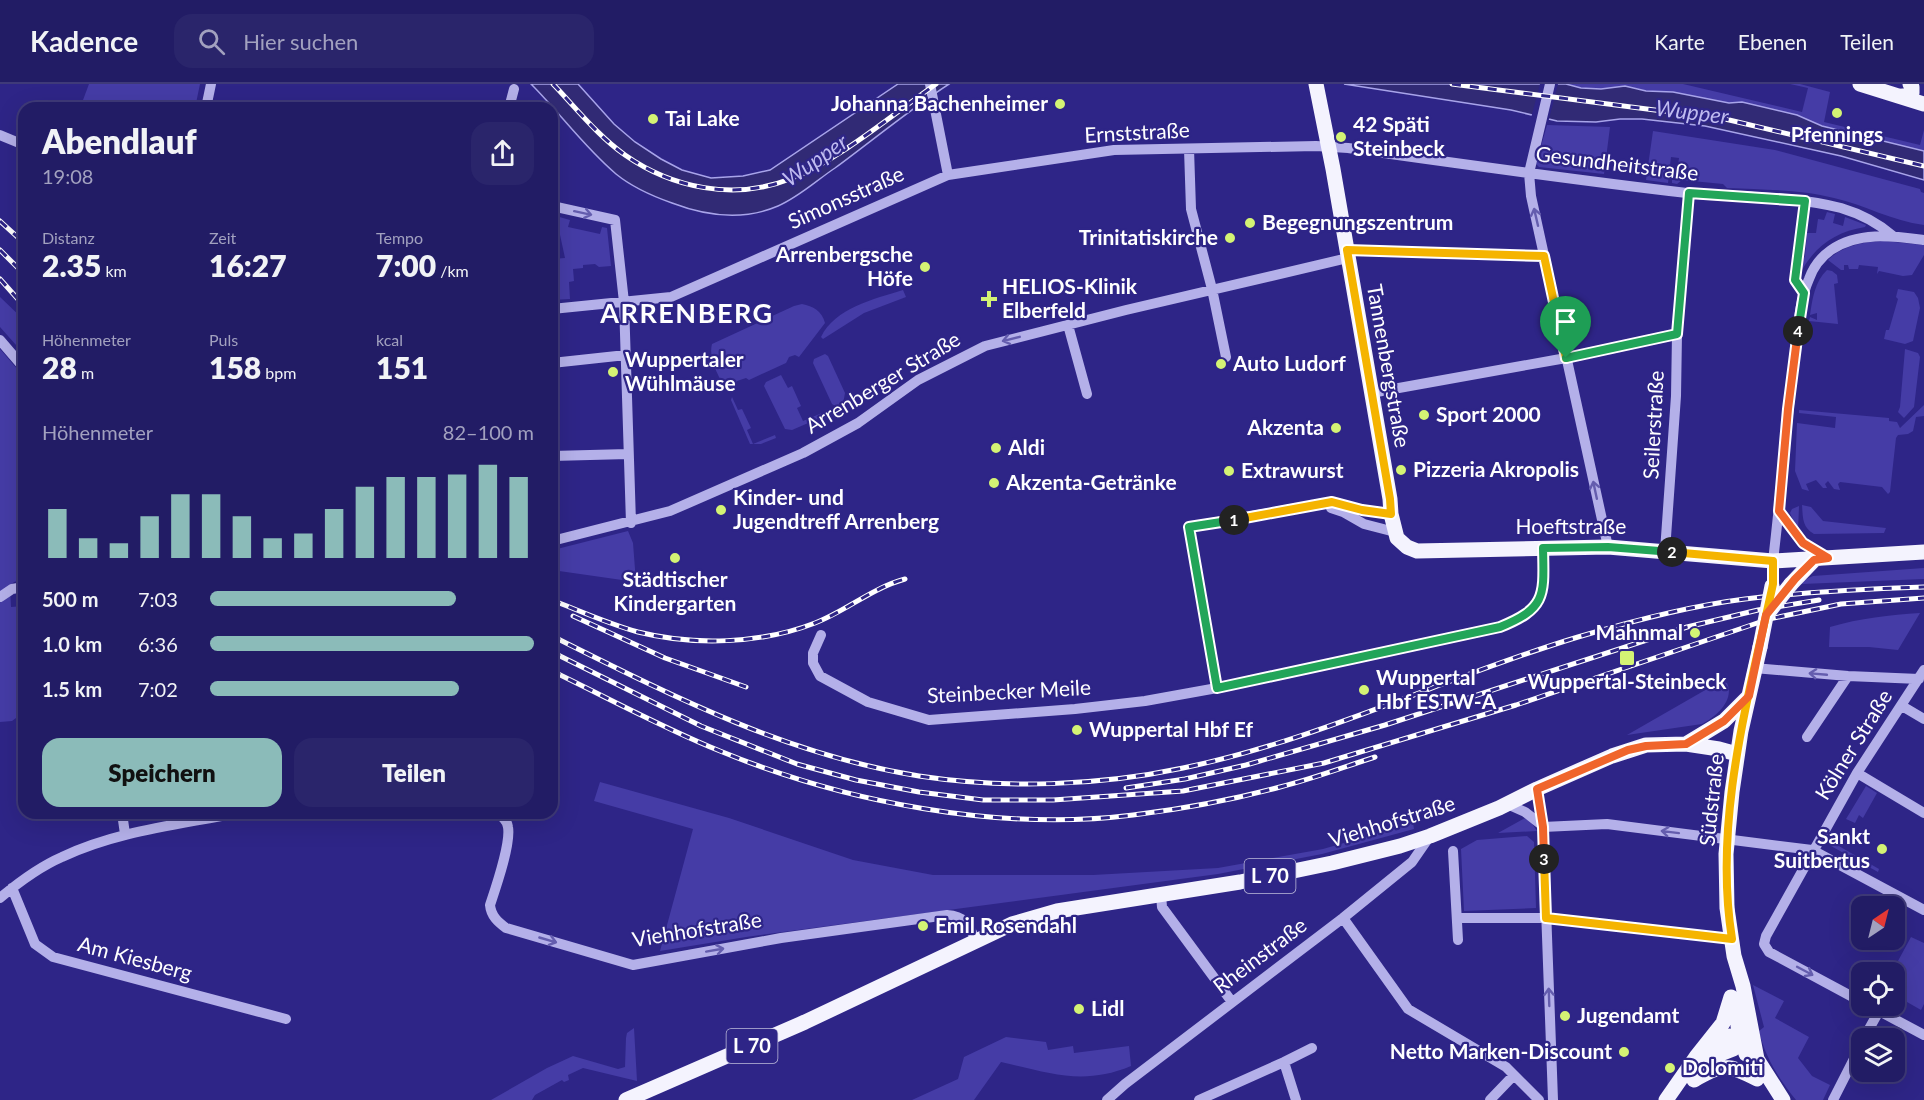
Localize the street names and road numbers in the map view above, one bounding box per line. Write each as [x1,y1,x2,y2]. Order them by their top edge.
street label: Ernststraße [1084,116,1190,147]
street label: Gesundheitstraße [1534,140,1700,185]
street label: Simonsstraße [784,160,907,233]
street label: Tannenbergstraße [1363,282,1416,449]
street label: Arrenberger Straße [800,326,964,438]
street label: Seilerstraße [1637,370,1668,480]
street label: Hoeftstraße [1516,513,1626,538]
street label: Steinbecker Meile [926,674,1092,707]
street label: Kölner Straße [1809,685,1896,804]
street label: Südstraße [1693,753,1728,847]
street label: Viehhofstraße [1325,790,1458,852]
road number: L 70 [1244,859,1296,893]
street label: Viehhofstraße [630,906,763,951]
street label: Rheinstraße [1207,912,1311,998]
street label: Am Kiesberg [76,930,195,985]
road number: L 70 [726,1029,777,1063]

